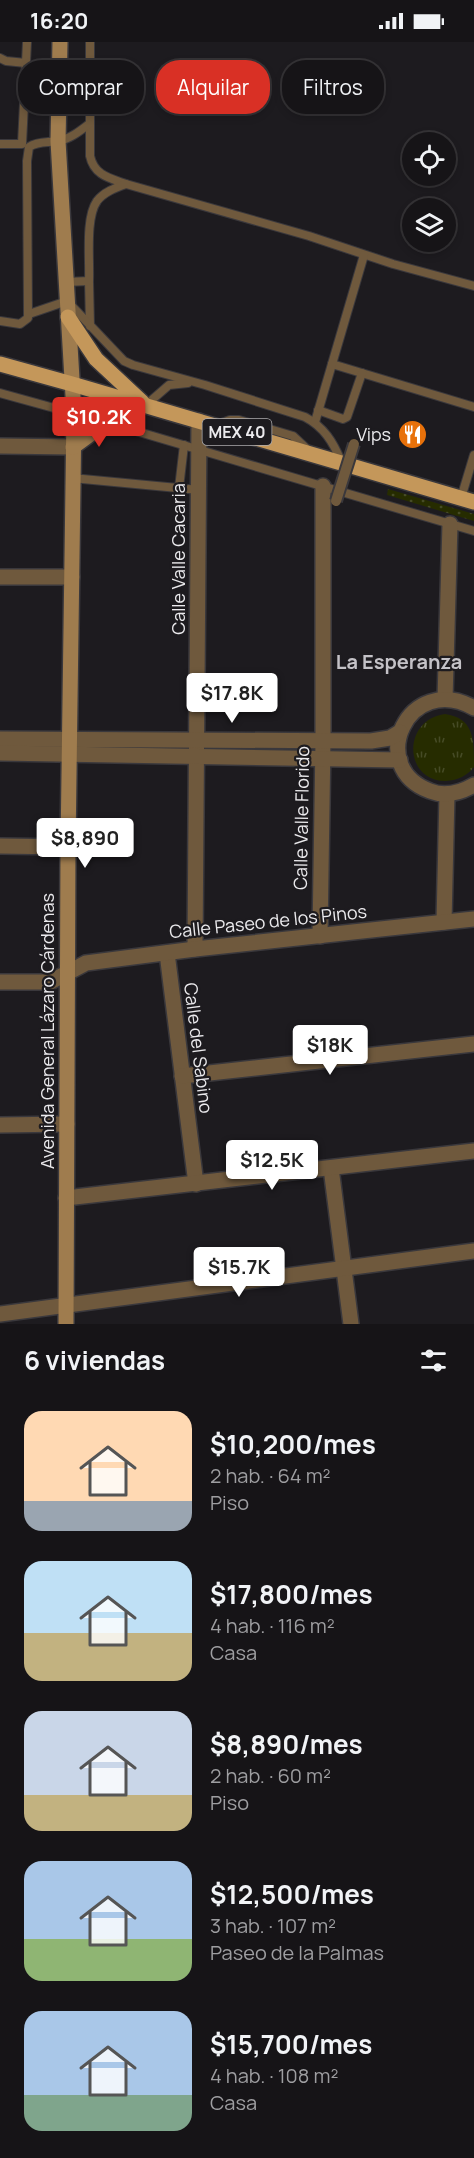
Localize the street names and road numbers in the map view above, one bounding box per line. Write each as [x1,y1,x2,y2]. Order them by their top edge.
road number: MEX 40 [202,419,272,445]
street label: Calle Valle Cacaria [166,483,190,635]
street label: Calle Valle Florido [288,746,314,890]
street label: Avenida General Lázaro Cárdenas [35,893,59,1169]
street label: Calle Paseo de los Pinos [168,899,368,943]
street label: Calle del Sabino [179,981,219,1115]

